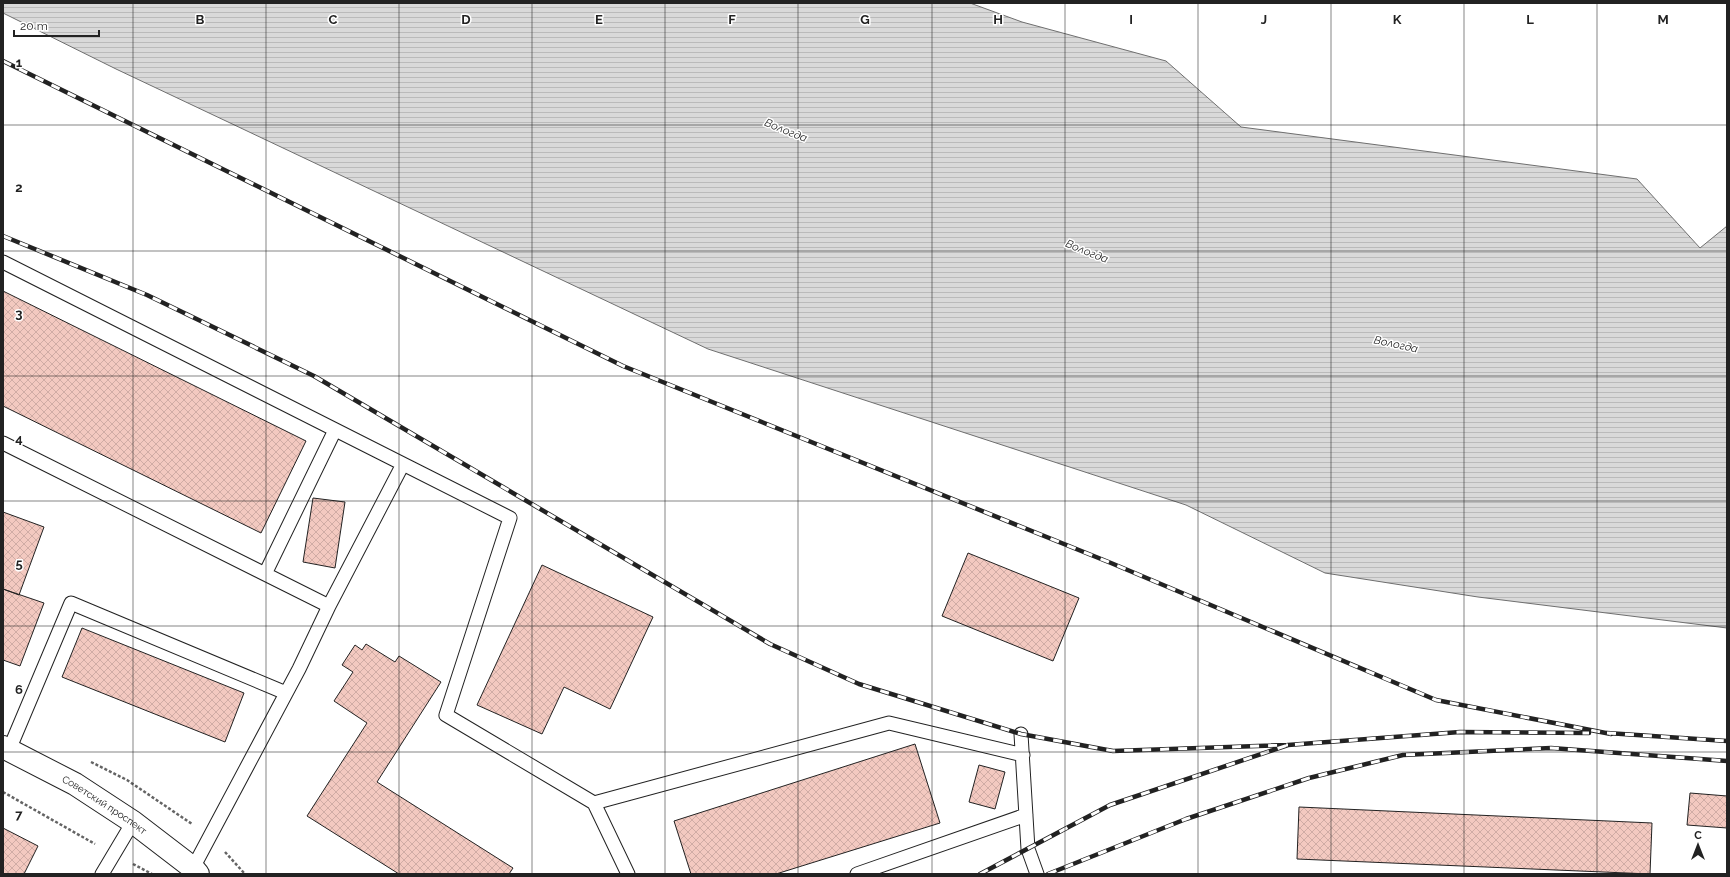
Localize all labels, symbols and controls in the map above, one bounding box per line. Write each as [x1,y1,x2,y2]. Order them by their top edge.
scale bar [14,12,99,38]
text: B [196,12,205,27]
text: C [329,12,338,27]
text: D [461,12,471,27]
text: E [595,12,603,27]
text: F [728,12,736,27]
text: G [860,12,870,27]
text: H [993,12,1003,27]
text: I [1129,12,1133,27]
text: J [1261,12,1267,27]
text: K [1393,12,1402,27]
text: L [1526,12,1534,27]
text: M [1657,12,1669,27]
text: 20 m [20,19,48,33]
text: 1 [16,55,23,70]
water label: Вологда [763,116,809,145]
text: 2 [15,180,23,195]
water label: Вологда [1064,237,1110,266]
text: 3 [15,306,23,321]
water label: Вологда [1373,333,1420,356]
text: 4 [15,431,23,446]
text: 5 [15,556,23,571]
text: 6 [15,682,23,697]
street label: Советский проспект [60,773,149,837]
text: 7 [15,807,23,822]
north arrow [1678,825,1718,865]
text: С [1694,829,1702,842]

